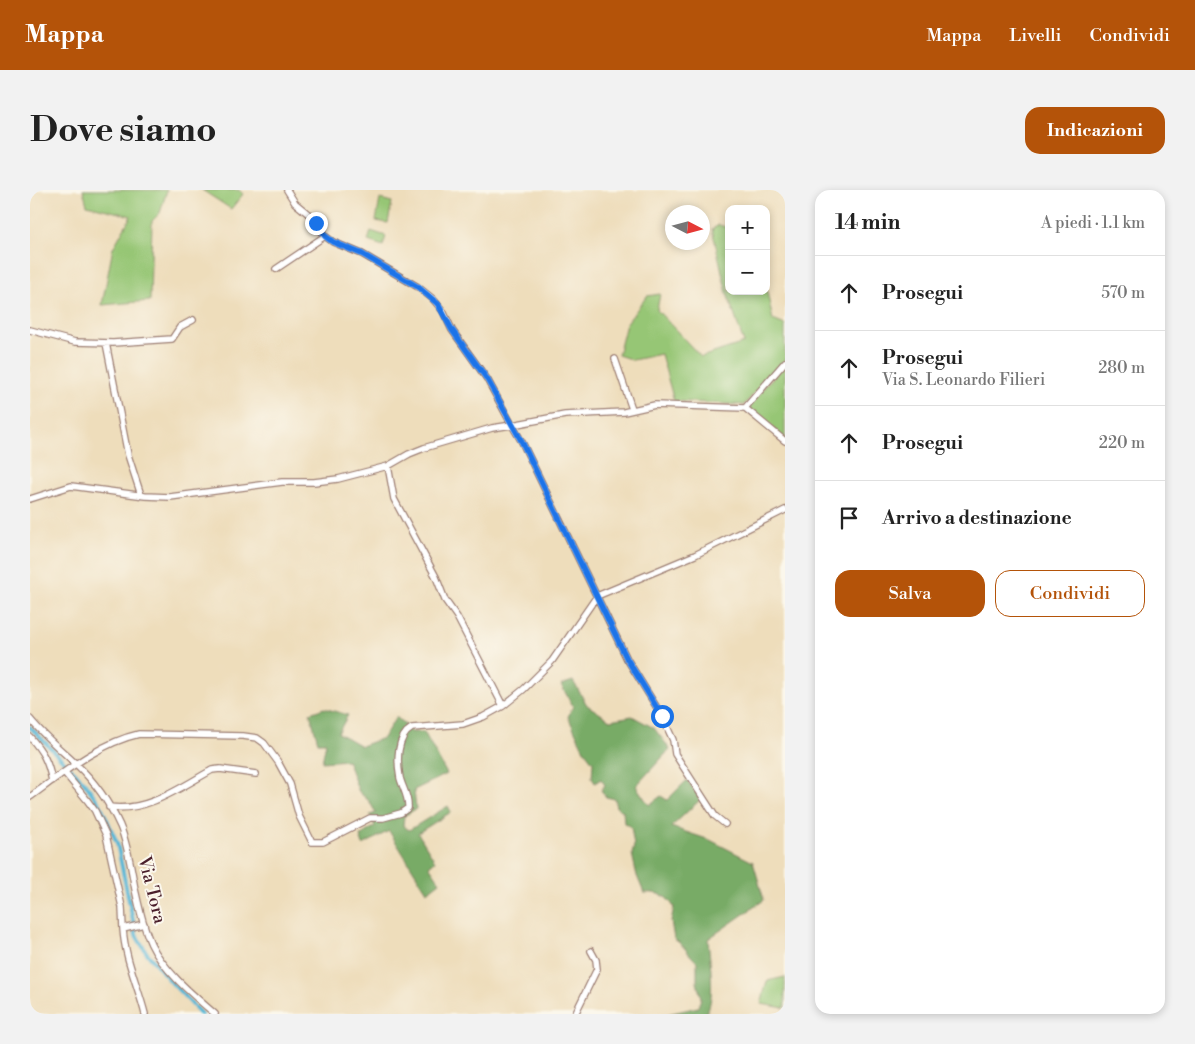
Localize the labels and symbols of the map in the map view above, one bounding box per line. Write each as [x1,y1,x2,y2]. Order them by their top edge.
north arrow [665,205,710,250]
route end [305,212,328,235]
route start [651,705,674,728]
street label: Via Tora [132,853,172,927]

